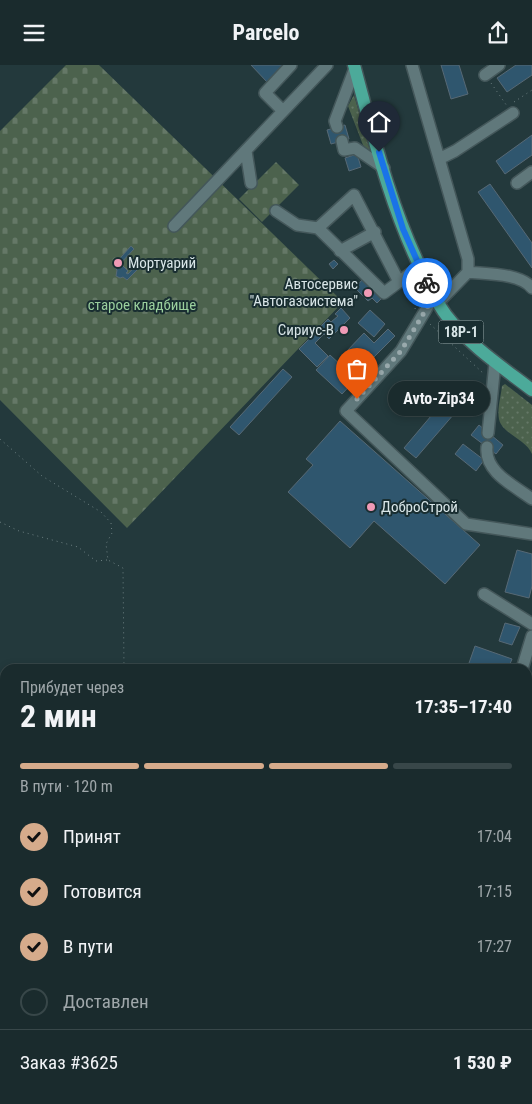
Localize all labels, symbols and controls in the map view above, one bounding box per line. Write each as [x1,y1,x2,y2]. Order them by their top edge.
icon: menu [20,19,48,47]
icon: share [484,19,512,47]
text: Parcelo [233,20,299,45]
pin [358,101,400,152]
icon: home [365,108,393,136]
place label: Мортуарий [128,254,196,272]
marker: Мортуарий [112,257,124,269]
courier [402,258,452,308]
icon: bike [413,269,441,297]
place label: Автосервис "Автогазсистема" [249,275,358,310]
marker: Автосервис "Автогазсистема" [362,287,374,299]
park label: старое кладбище [88,296,196,314]
place label: Сириус-В [278,321,334,339]
road number: 18Р-1 [438,321,484,343]
marker: Сириус-В [338,324,350,336]
pin [336,348,378,399]
icon: bag [343,355,371,383]
callout: Avto-Zip34 [387,381,490,417]
text: Avto-Zip34 [403,389,475,408]
place label: ДоброСтрой [381,498,458,516]
marker: ДоброСтрой [365,501,377,513]
text: Прибудет через [20,678,124,697]
text: 17:35–17:40 [414,695,512,718]
text: 2 мин [20,697,97,735]
text: В пути · 120 m [20,777,113,796]
icon: check [20,823,48,851]
text: Принят [63,825,121,848]
text: 17:04 [477,827,512,846]
icon: check [20,878,48,906]
text: Готовится [63,880,142,903]
text: 17:15 [477,882,512,901]
icon: check [20,933,48,961]
text: В пути [63,935,113,958]
text: 17:27 [477,937,512,956]
text: Доставлен [63,990,149,1013]
text: Заказ #3625 [20,1051,118,1074]
text: 1 530 ₽ [453,1051,512,1074]

